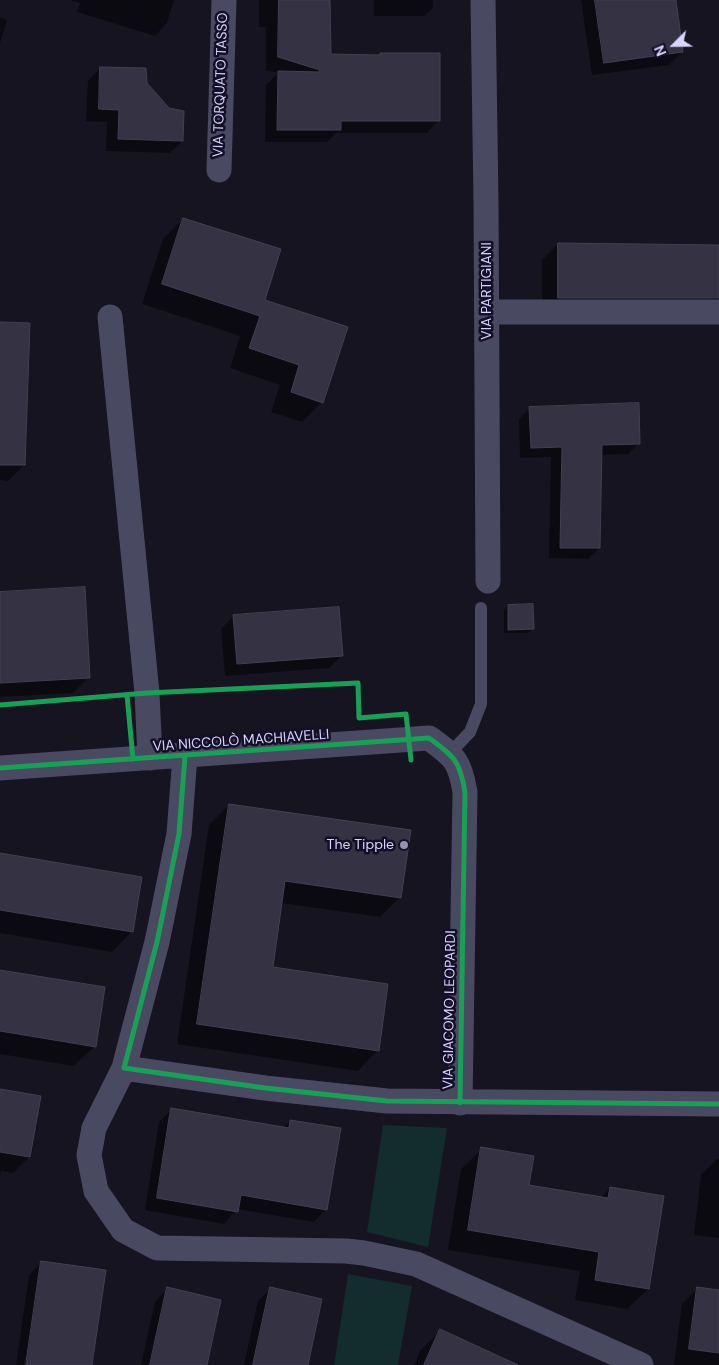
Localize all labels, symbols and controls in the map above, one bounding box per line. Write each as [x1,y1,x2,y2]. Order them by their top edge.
street label: VIA TORQUATO TASSO [210,12,232,158]
north arrow [649,20,699,70]
text: N [650,43,670,59]
street label: VIA PARTIGIANI [479,242,495,340]
street label: VIA NICCOLÒ MACHIAVELLI [152,726,330,756]
place label: The Tipple [327,837,394,853]
marker: The Tipple [398,839,410,851]
street label: VIA GIACOMO LEOPARDI [440,930,460,1090]

